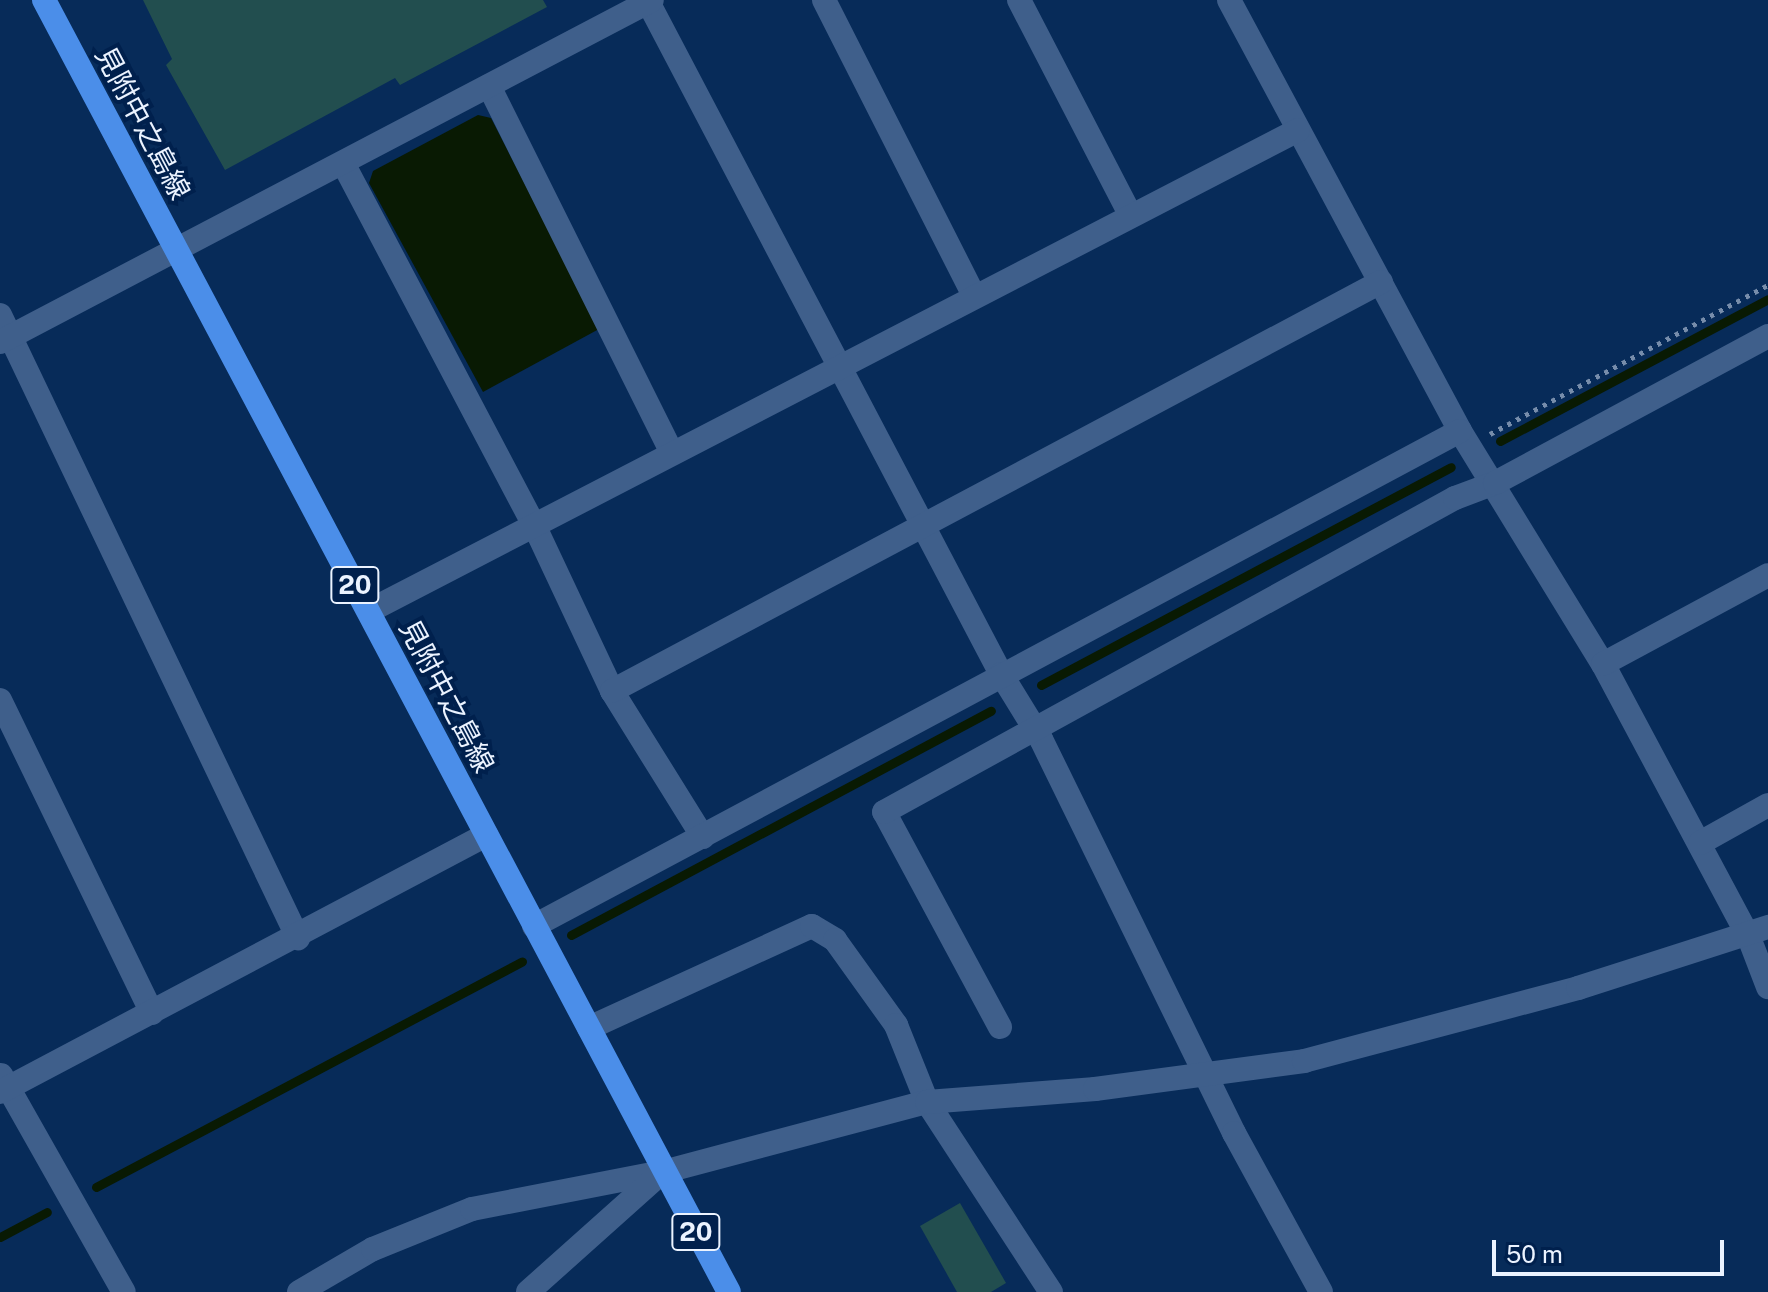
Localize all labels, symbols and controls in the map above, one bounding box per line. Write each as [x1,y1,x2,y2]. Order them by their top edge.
street label: 見附中之島線 [89,41,197,205]
road number: 20 [329,563,381,607]
street label: 見附中之島線 [393,614,501,778]
road number: 20 [670,1210,722,1254]
scale bar [1496,1224,1728,1274]
text: 50 m [1506,1240,1563,1268]

